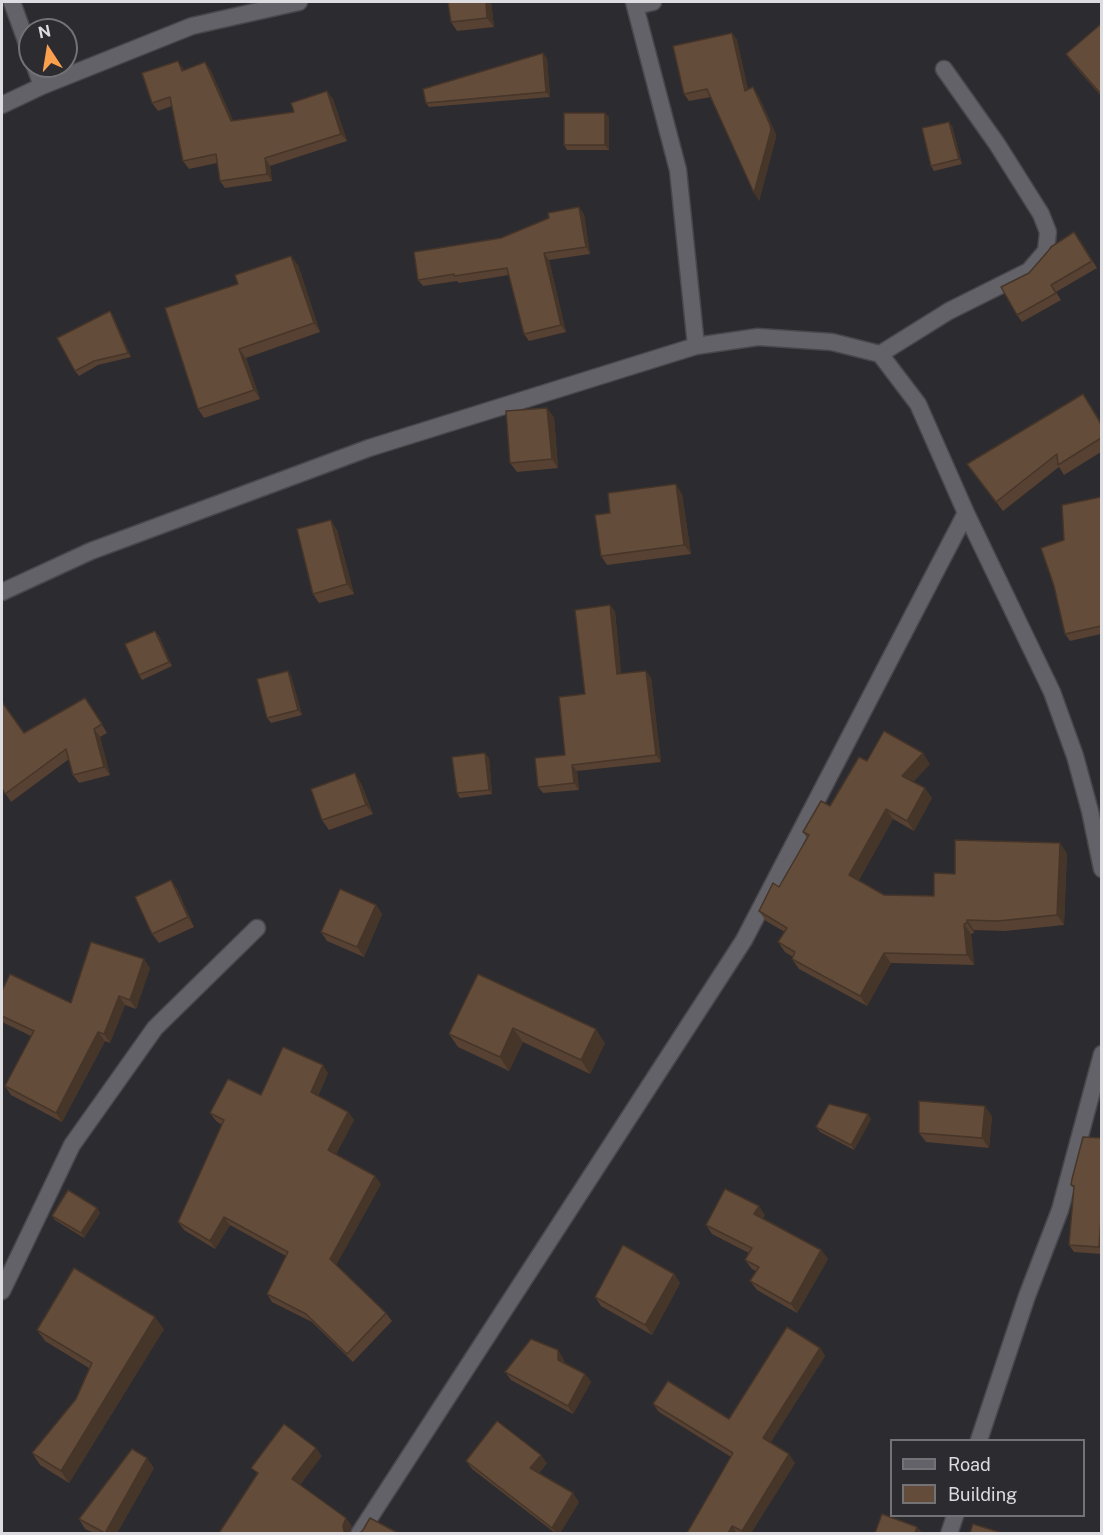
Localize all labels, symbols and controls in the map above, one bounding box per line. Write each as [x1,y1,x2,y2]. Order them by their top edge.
north arrow [18,18,78,78]
text: N [36,21,53,42]
legend [890,1439,1085,1517]
text: Road [948,1454,991,1475]
text: Building [948,1484,1017,1505]

